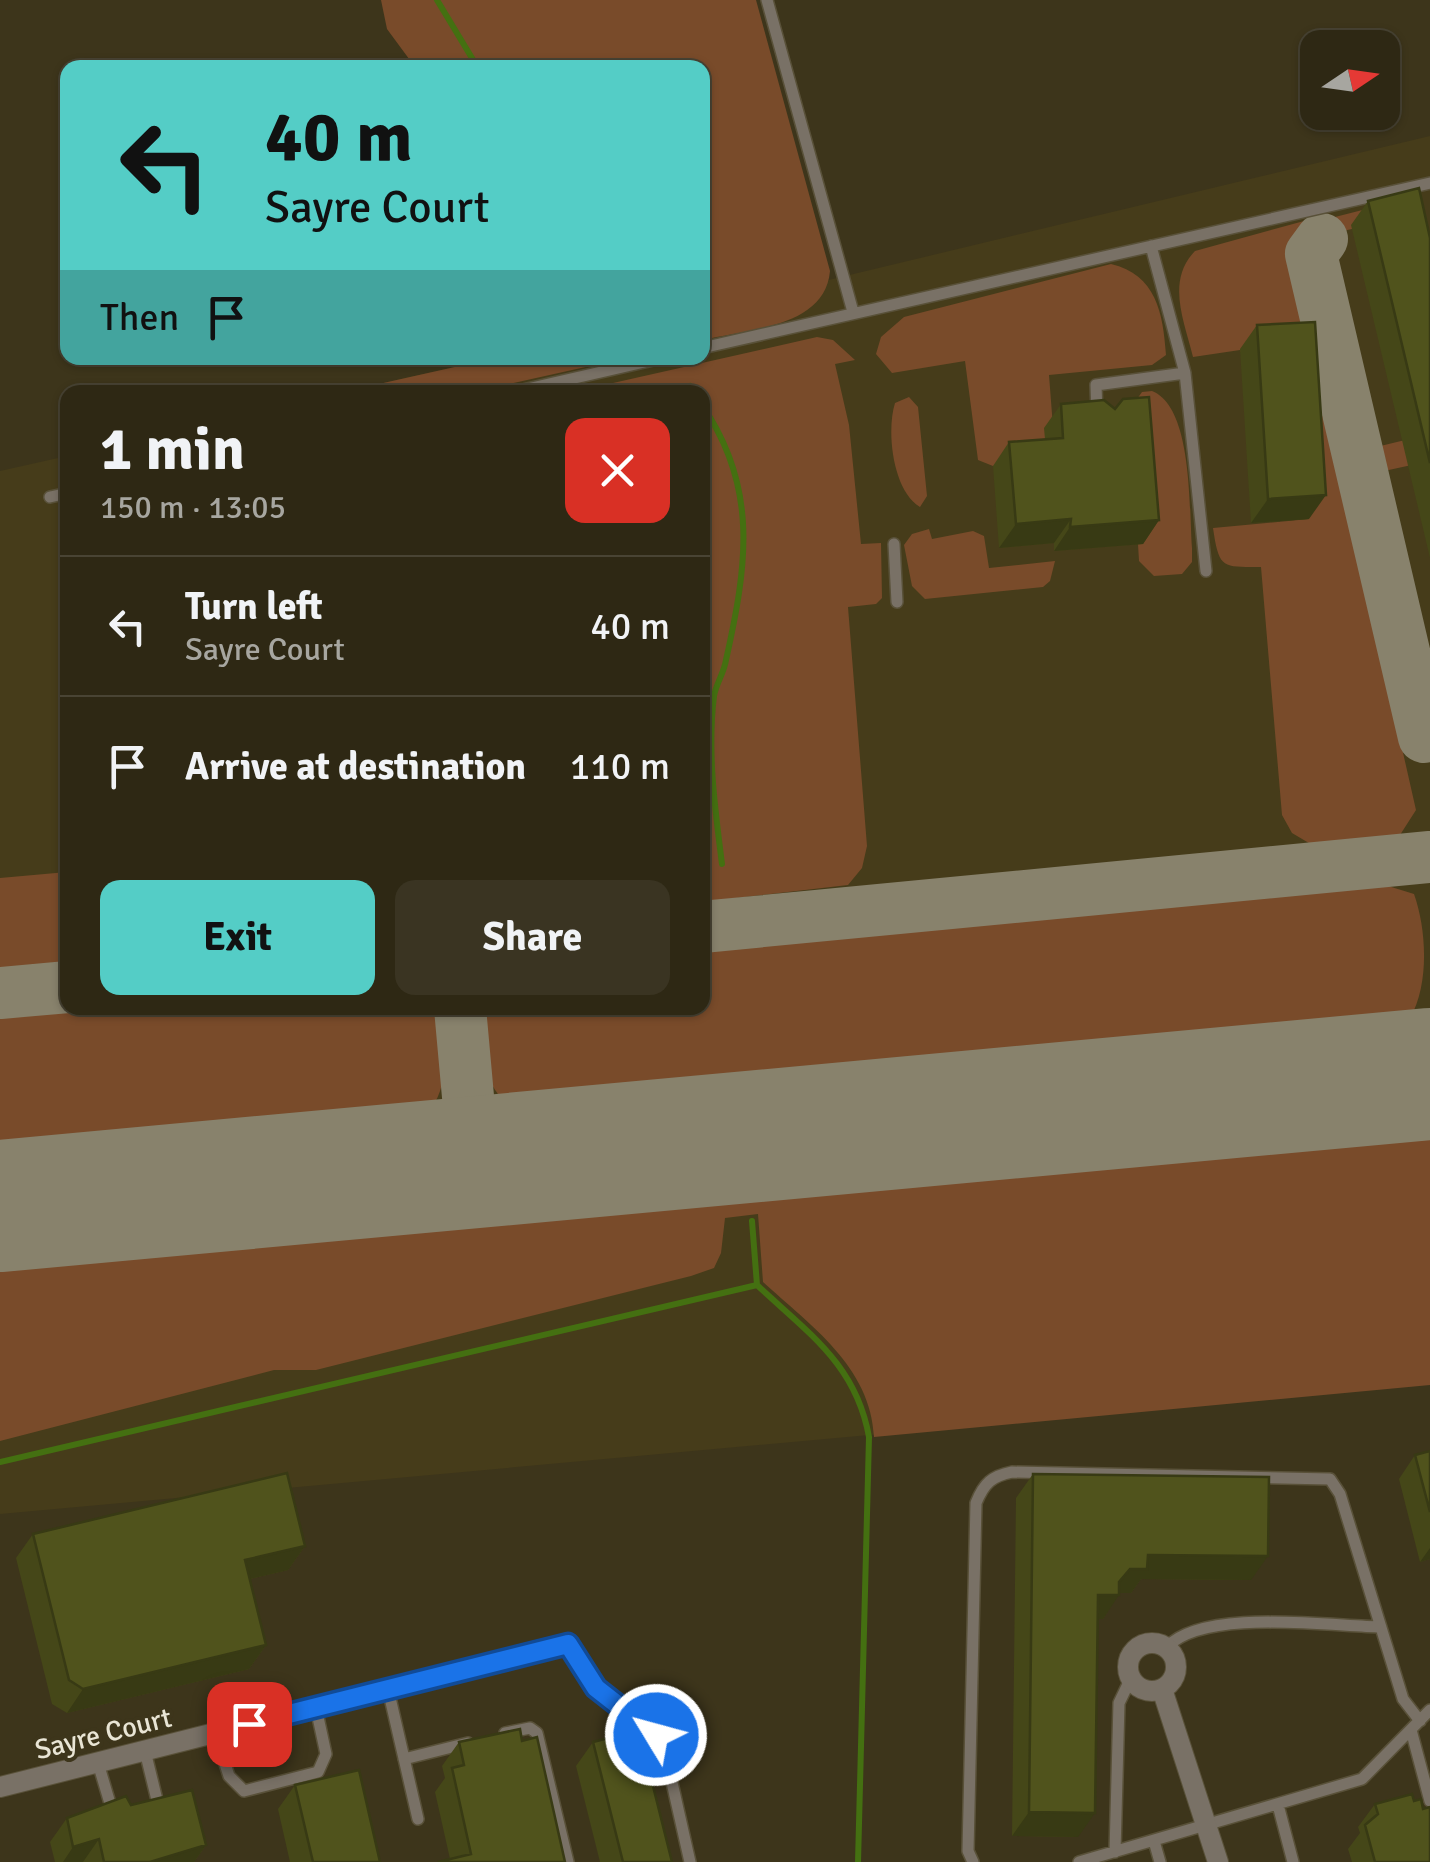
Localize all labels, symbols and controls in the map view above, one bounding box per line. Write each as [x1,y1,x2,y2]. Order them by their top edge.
north arrow [1300,30,1400,130]
map controls [1300,30,1400,130]
text: 40 m [265,94,413,180]
icon: left [100,100,230,230]
text: Sayre Court [265,180,490,235]
icon: arrive [199,290,254,345]
text: Then [100,294,179,341]
text: 1 min [100,413,245,487]
button: close [565,418,670,523]
text: 150 m · 13:05 [100,488,286,527]
text: Turn left [185,583,323,630]
icon: left [100,599,155,654]
text: 40 m [590,603,670,650]
text: Sayre Court [185,630,345,669]
icon: arrive [100,739,155,794]
text: Arrive at destination [185,743,526,790]
text: 110 m [570,743,670,790]
button: Exit [100,880,375,995]
button: Share [395,880,670,995]
pin [207,1682,292,1767]
position arrow [604,1683,708,1787]
icon: arrive [222,1697,277,1752]
street label: Sayre Court [31,1701,175,1767]

